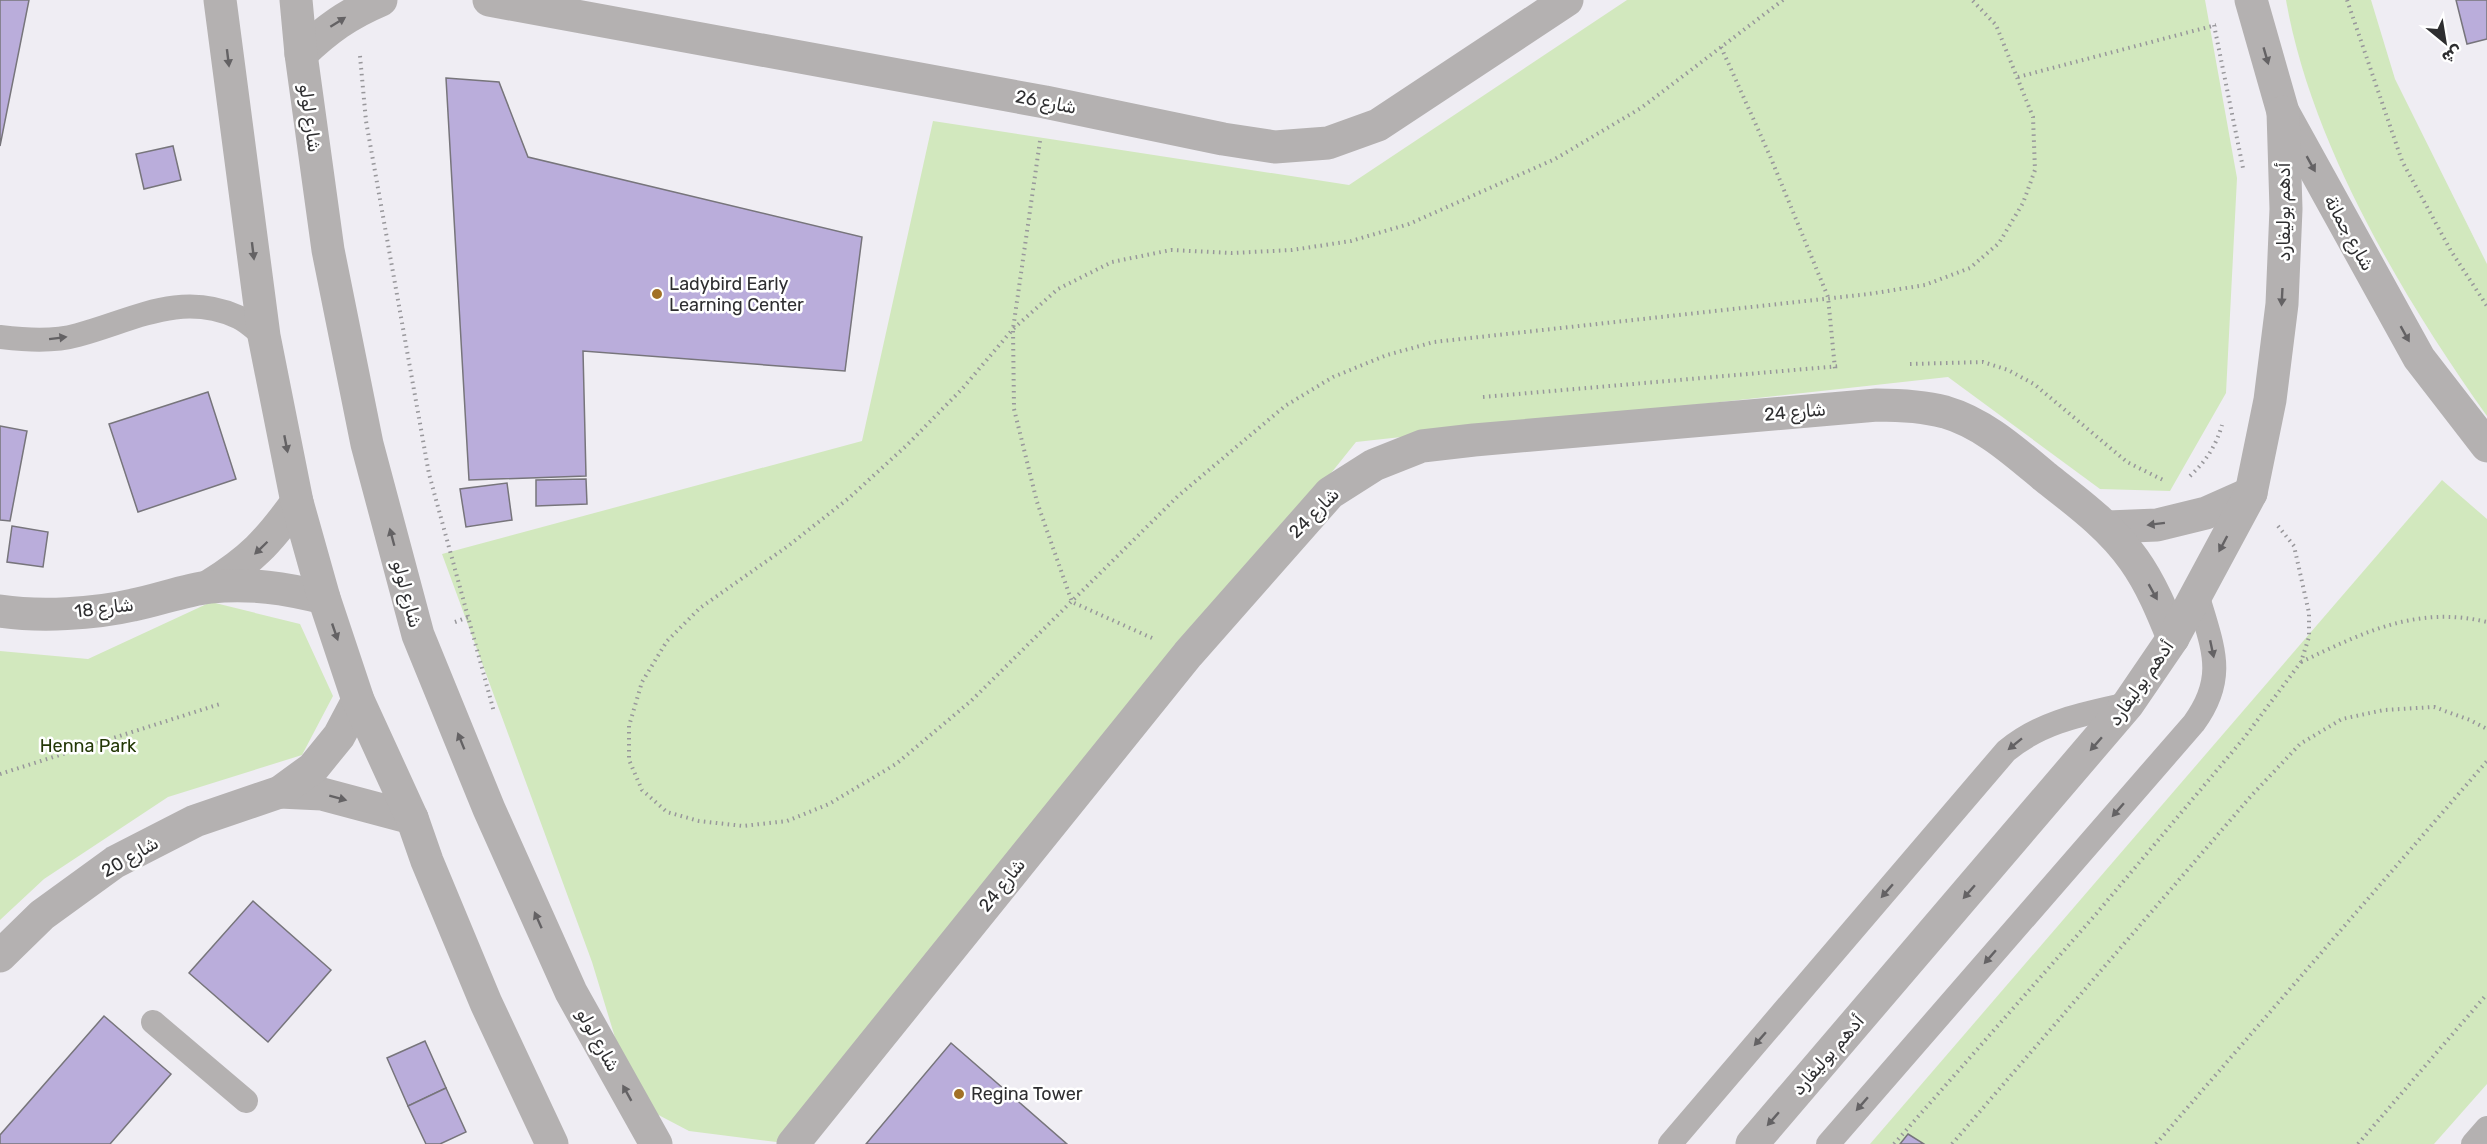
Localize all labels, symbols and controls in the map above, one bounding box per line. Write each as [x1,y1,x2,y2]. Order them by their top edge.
north arrow [2415,12,2475,72]
one-way arrow [330,17,346,28]
text: ش [2439,41,2466,68]
one-way arrow [2262,47,2271,65]
one-way arrow [223,49,232,68]
street label: شارع لولو [293,82,326,154]
street label: شارع 26 [1013,85,1078,120]
one-way arrow [2306,156,2316,173]
street label: أدهم بوليفارد [2273,162,2296,262]
street label: شارع جمانة [2318,191,2379,275]
one-way arrow [248,242,258,261]
place label: Ladybird Early Learning Center [669,273,804,316]
marker: Ladybird Early Learning Center [650,287,664,301]
one-way arrow [2277,287,2287,306]
one-way arrow [2400,326,2410,343]
one-way arrow [49,333,68,343]
street label: شارع 24 [1763,398,1827,427]
one-way arrow [281,434,291,453]
street label: شارع 24 [1284,483,1344,543]
one-way arrow [2146,519,2165,529]
one-way arrow [387,527,396,545]
one-way arrow [2218,536,2228,553]
one-way arrow [254,540,268,554]
street label: شارع لولو [386,558,427,630]
one-way arrow [2148,583,2158,600]
street label: شارع 18 [73,593,135,624]
one-way arrow [331,623,341,641]
street label: أدهم بوليفارد [2103,636,2179,731]
one-way arrow [2208,640,2217,659]
one-way arrow [456,731,466,749]
park label: Henna Park [40,735,137,757]
one-way arrow [2090,736,2103,751]
one-way arrow [2008,737,2023,750]
one-way arrow [329,794,347,803]
one-way arrow [2112,802,2125,817]
street label: شارع 20 [98,832,163,883]
street label: شارع 24 [974,854,1031,917]
one-way arrow [1881,883,1894,898]
one-way arrow [1963,884,1976,899]
one-way arrow [534,911,543,928]
one-way arrow [1984,949,1997,964]
street label: شارع لولو [571,1005,624,1076]
street label: أدهم بوليفارد [1787,1010,1870,1100]
one-way arrow [1754,1031,1767,1046]
place label: Regina Tower [971,1083,1083,1105]
one-way arrow [622,1084,632,1101]
marker: Regina Tower [952,1087,966,1101]
one-way arrow [1856,1096,1869,1111]
one-way arrow [1767,1111,1780,1126]

